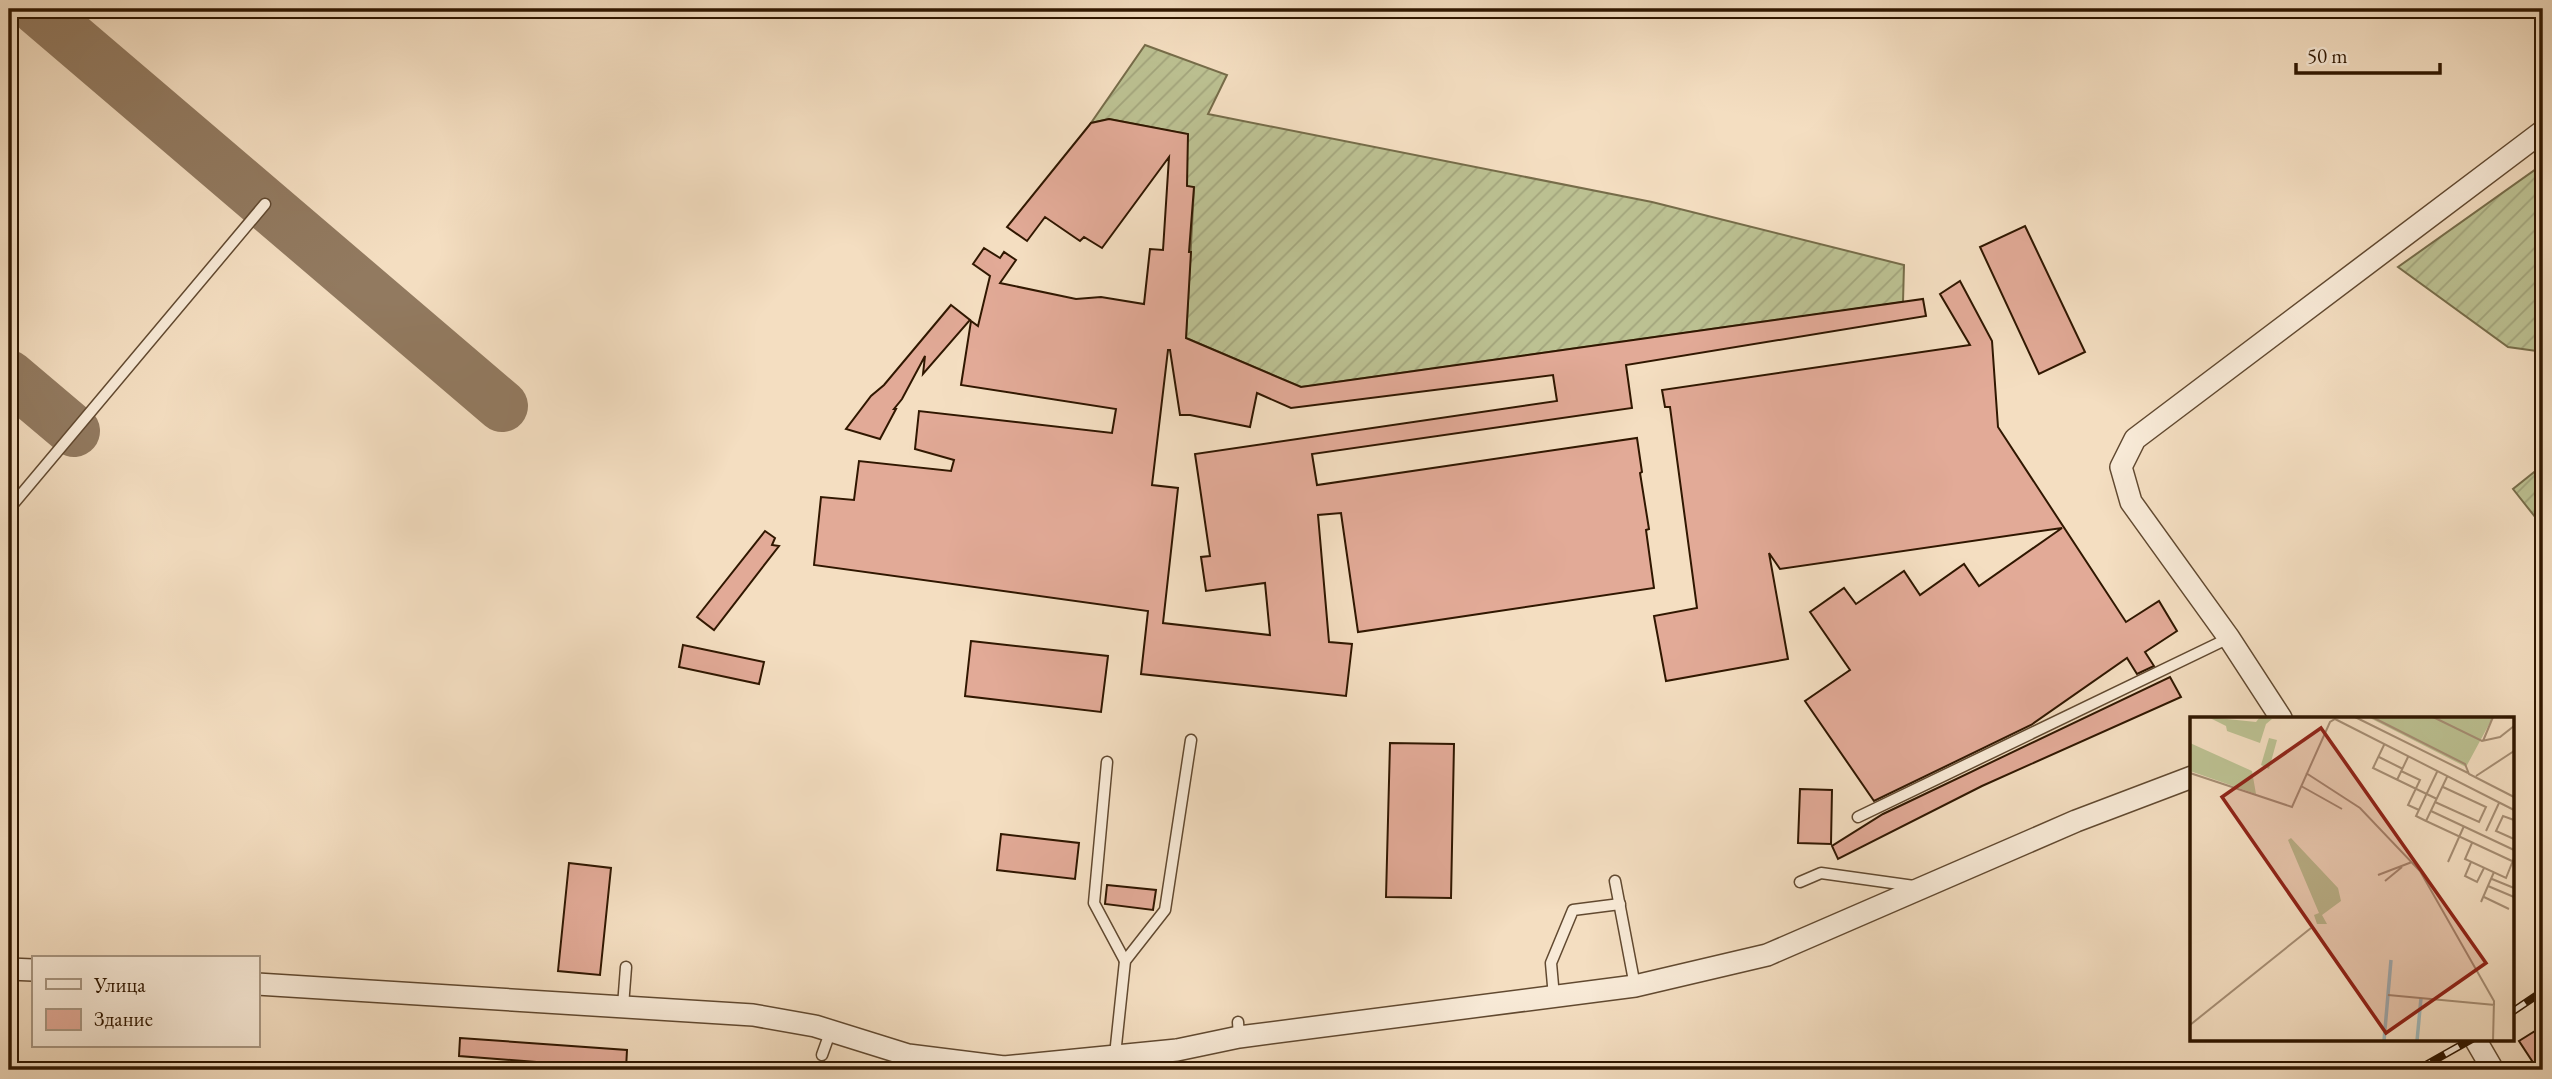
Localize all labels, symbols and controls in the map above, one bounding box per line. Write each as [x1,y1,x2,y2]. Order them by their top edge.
scale bar [2296,32,2440,76]
text: 50 m [2307,42,2348,69]
inset map [2190,717,2514,1040]
legend [32,956,259,1048]
text: Улица [93,971,146,998]
text: Здание [94,1005,153,1032]

